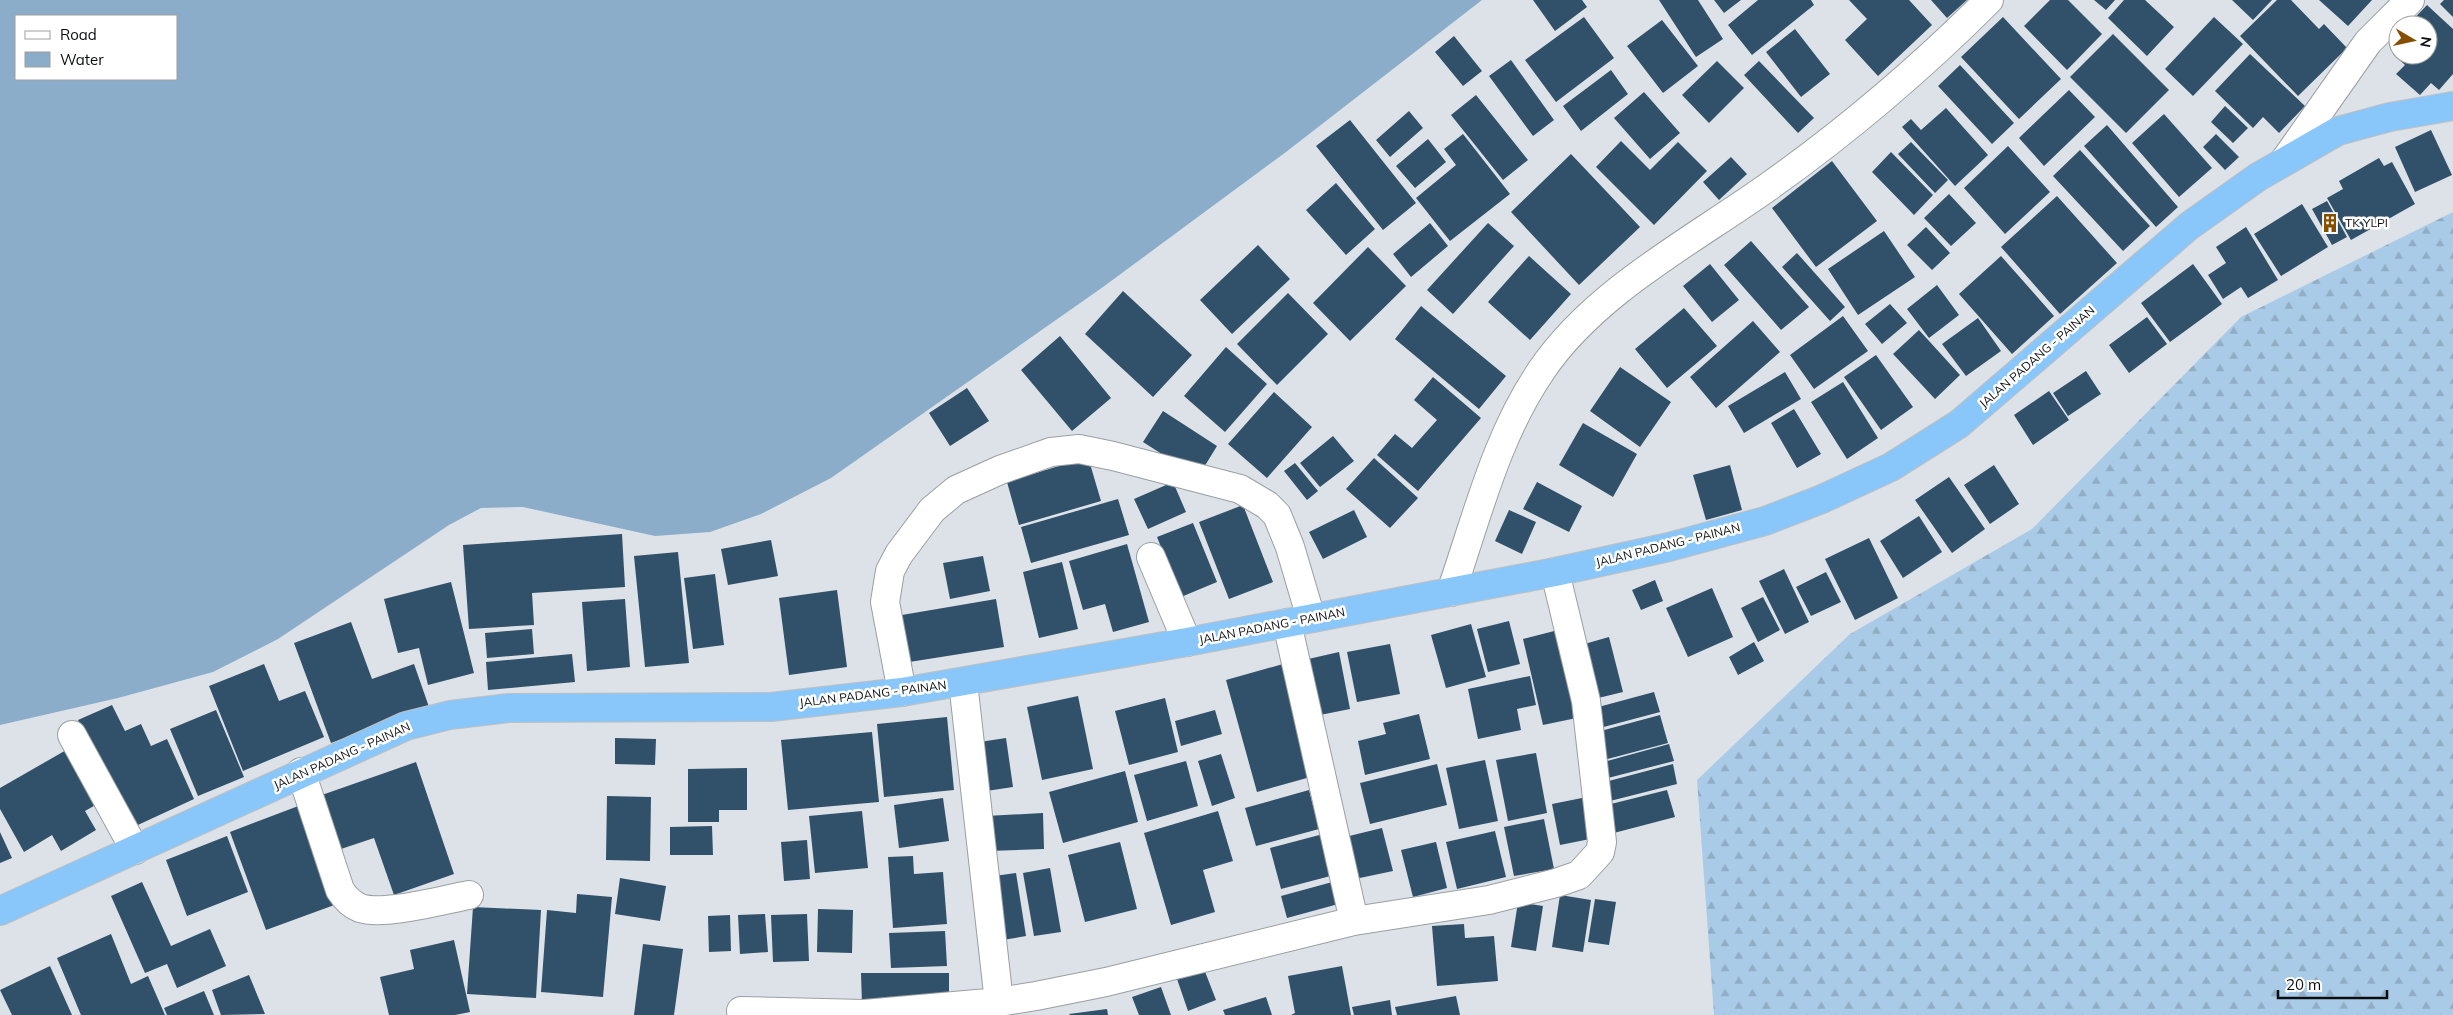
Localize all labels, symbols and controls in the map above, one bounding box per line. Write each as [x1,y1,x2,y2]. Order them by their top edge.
legend [15,15,178,80]
north arrow [2388,15,2438,65]
text: Road [60,25,97,44]
text: N [2416,35,2436,49]
text: Water [60,50,104,69]
building icon: TK YLPI [2319,212,2341,234]
place label: TK YLPI [2345,215,2388,230]
street label: JALAN PADANG - PAINAN [1976,302,2098,411]
street label: JALAN PADANG - PAINAN [1594,519,1742,570]
street label: JALAN PADANG - PAINAN [1198,604,1346,647]
street label: JALAN PADANG - PAINAN [798,677,947,710]
street label: JALAN PADANG - PAINAN [271,719,413,793]
scale bar [2278,968,2387,1000]
text: 20 m [2286,975,2321,994]

